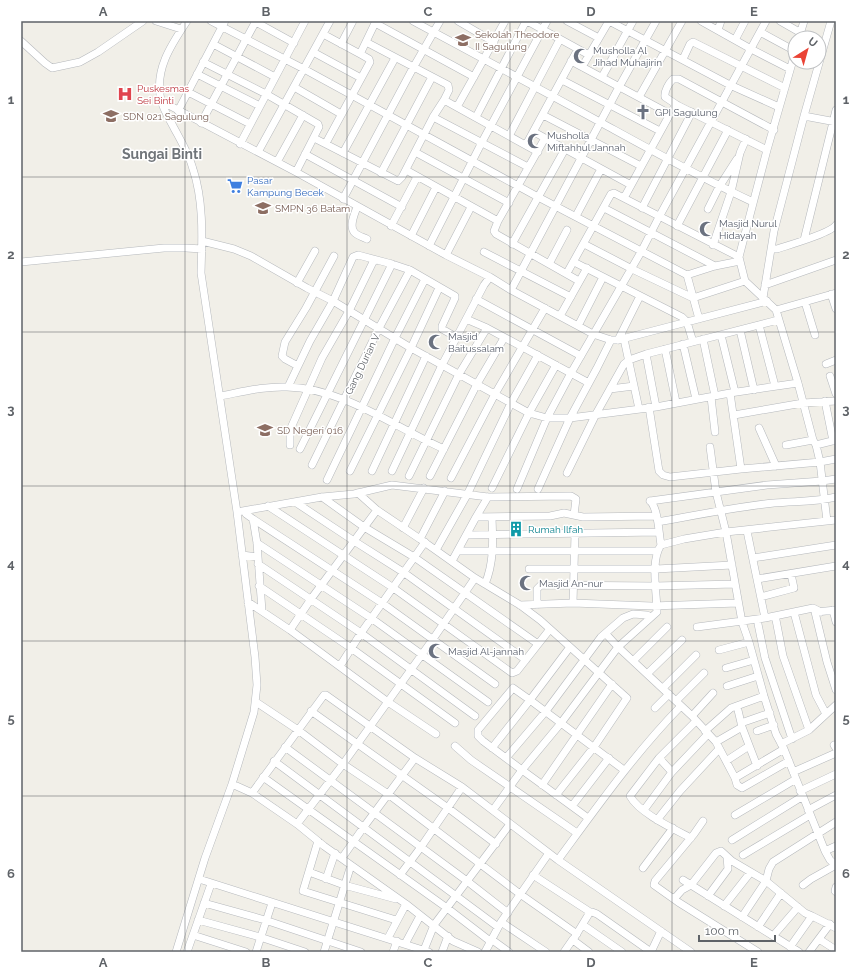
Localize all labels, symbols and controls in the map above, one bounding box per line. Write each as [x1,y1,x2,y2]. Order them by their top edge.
text: A [99,4,108,19]
text: B [262,4,271,19]
text: C [424,4,433,19]
text: D [586,4,596,19]
text: E [750,4,758,19]
place label: Sekolah Theodore II Sagulung [475,29,559,52]
north arrow [787,30,827,70]
school or university icon: Sekolah Theodore II Sagulung [454,31,472,49]
text: U [806,35,820,50]
place label: Musholla Al Jihad Muhajirin [593,45,662,68]
mosque icon: Musholla Al Jihad Muhajirin [572,47,590,65]
place label: Puskesmas Sei Binti [137,83,189,106]
hospital icon: Puskesmas Sei Binti [116,85,134,103]
text: 1 [8,92,15,107]
text: 1 [843,92,850,107]
church icon: GPI Sagulung [634,103,652,121]
school or university icon: SDN 021 Sagulung [102,107,120,125]
place label: GPI Sagulung [655,107,718,118]
place label: SDN 021 Sagulung [123,111,209,122]
place label: Musholla Miftahhul Jannah [547,130,626,153]
mosque icon: Musholla Miftahhul Jannah [526,132,544,150]
district label: Sungai Binti [122,146,202,162]
place label: Pasar Kampung Becek [247,175,325,198]
supermarket icon: Pasar Kampung Becek [226,177,244,195]
school or university icon: SMPN 36 Batam [254,199,272,217]
place label: SMPN 36 Batam [275,203,350,214]
place label: Masjid Nurul Hidayah [719,218,777,241]
mosque icon: Masjid Nurul Hidayah [698,220,716,238]
text: 2 [7,247,15,262]
text: 2 [842,247,850,262]
place label: Masjid Baitussalam [448,331,504,354]
street label: Gang Durian V [343,332,382,396]
mosque icon: Masjid Baitussalam [427,333,445,351]
text: 3 [7,402,15,417]
text: 3 [842,402,850,417]
school or university icon: SD Negeri 016 [256,421,274,439]
place label: SD Negeri 016 [277,425,343,436]
building icon: Rumah Ilfah [507,520,525,538]
place label: Rumah Ilfah [528,524,583,535]
text: 4 [7,556,15,571]
text: 4 [842,556,850,571]
mosque icon: Masjid An-nur [518,574,536,592]
place label: Masjid An-nur [539,578,603,589]
mosque icon: Masjid Al-jannah [427,642,445,660]
place label: Masjid Al-jannah [448,646,524,657]
text: 5 [7,711,15,726]
text: 5 [842,711,850,726]
text: 6 [7,866,15,881]
text: 6 [842,866,850,881]
scale bar [699,917,775,943]
text: 100 m [705,924,739,938]
text: A [99,955,108,970]
text: B [262,955,271,970]
text: C [424,955,433,970]
text: D [586,955,596,970]
text: E [750,955,758,970]

